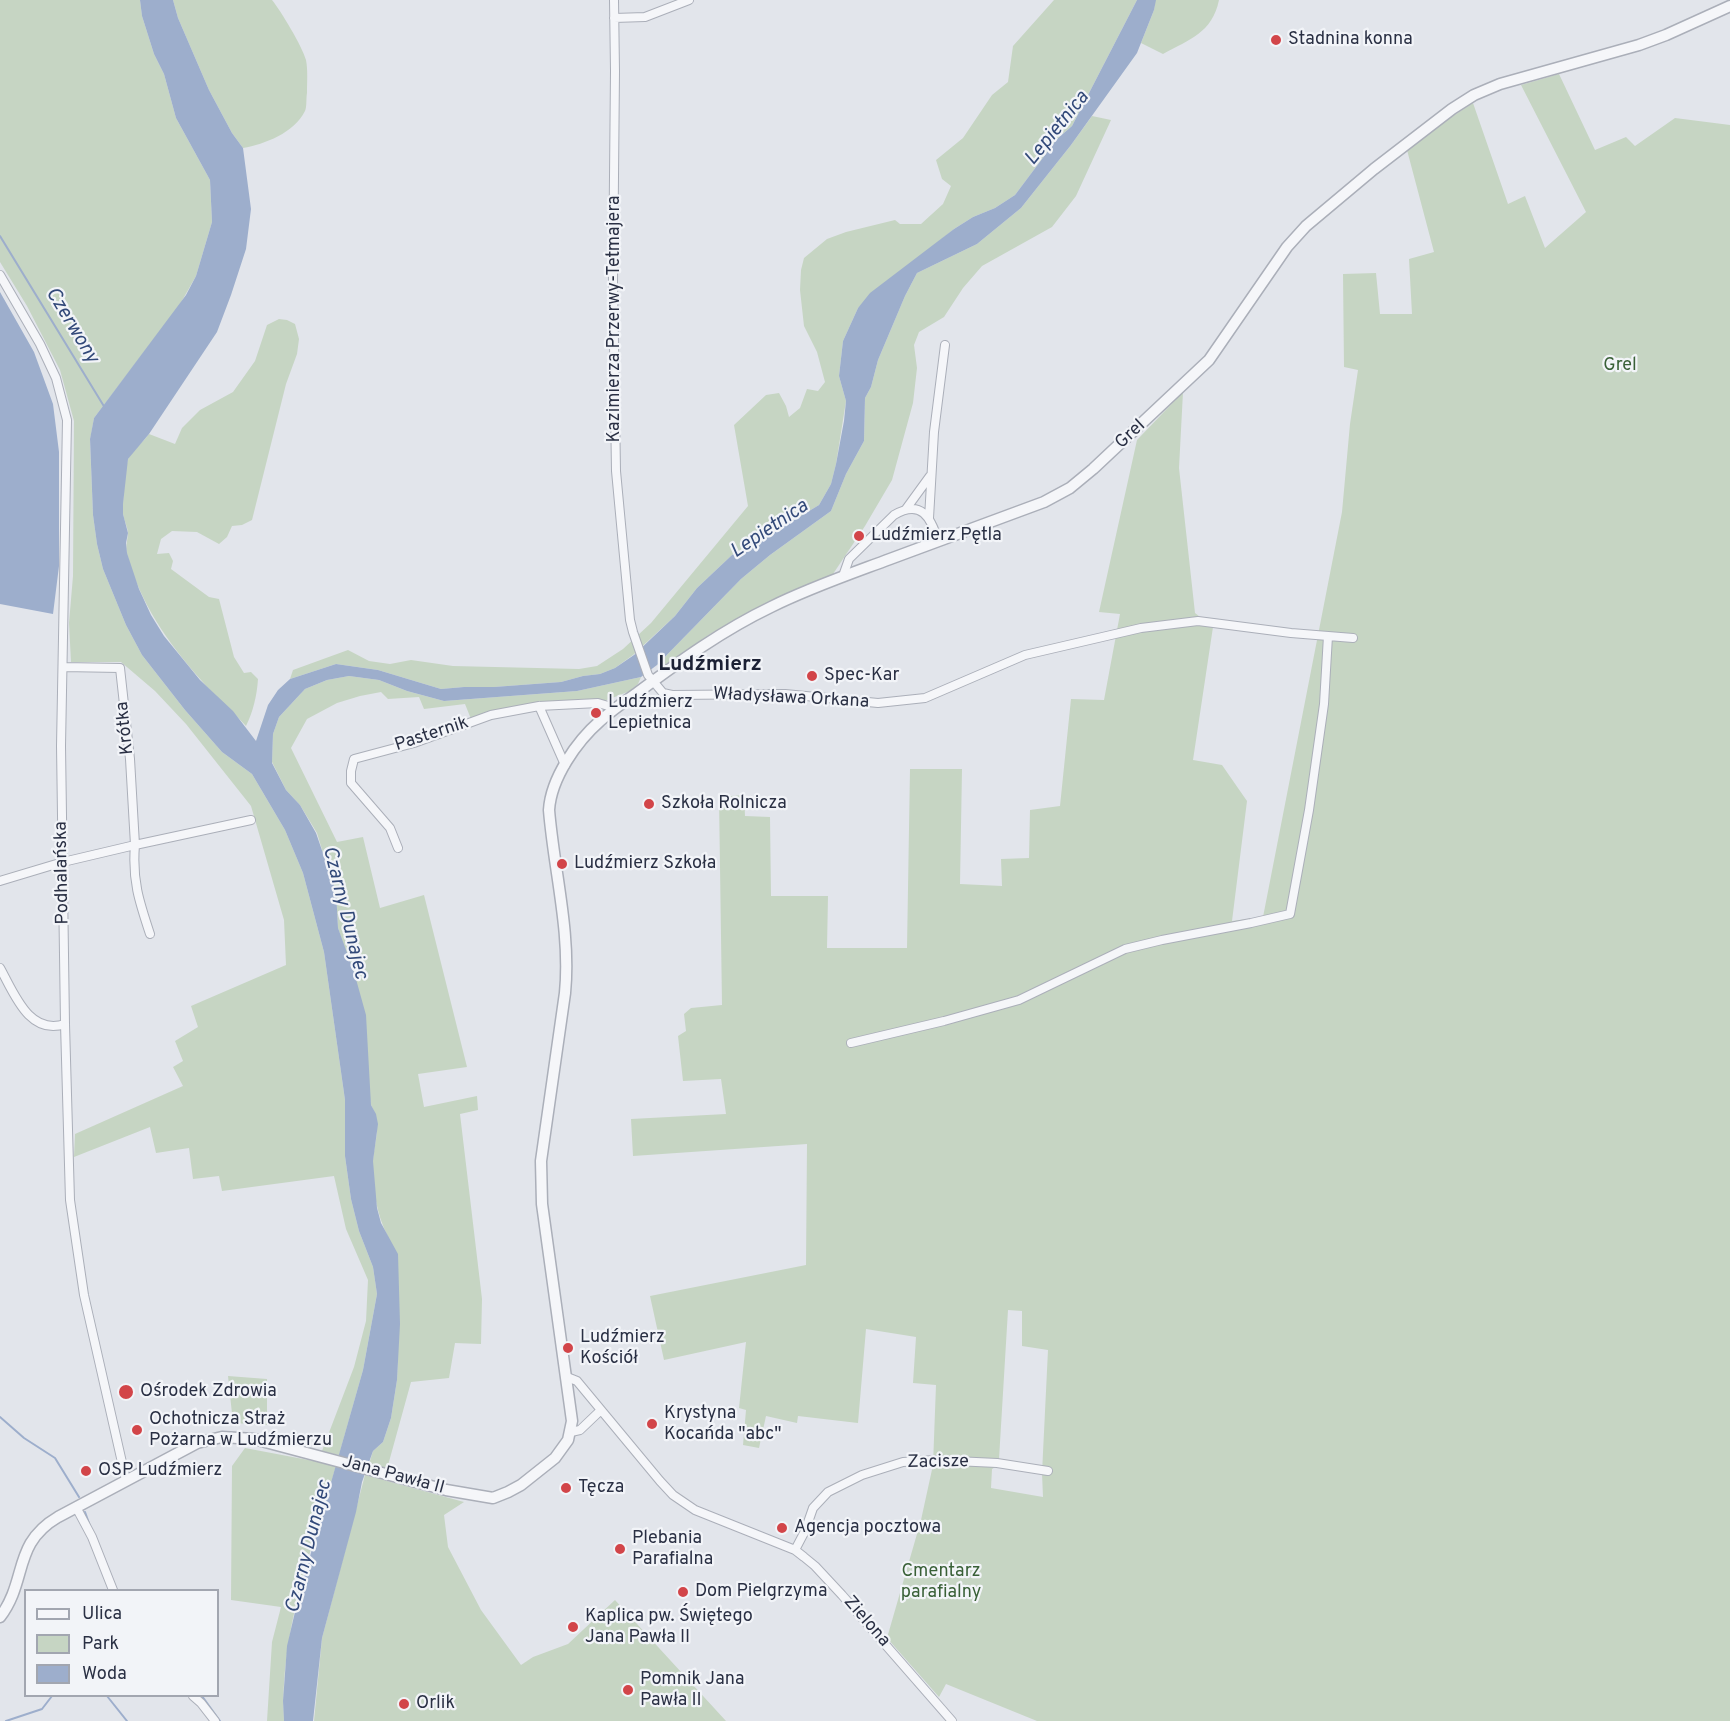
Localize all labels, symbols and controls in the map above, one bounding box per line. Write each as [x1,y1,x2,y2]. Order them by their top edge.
place label: Stadnina konna [1288,29,1413,51]
marker: Stadnina konna [1269,33,1283,47]
water label: Lepietnica [1021,87,1095,171]
street label: Kazimierza Przerwy-Tetmajera [604,195,626,443]
water label: Czerwony [39,284,103,368]
park label: Grel [1603,355,1637,377]
street label: Grel [1111,416,1151,454]
water label: Lepietnica [726,495,814,565]
place label: Ludźmierz Pętla [871,525,1002,547]
marker: Ludźmierz Pętla [852,529,866,543]
district label: Ludźmierz [658,653,762,679]
place label: Spec-Kar [824,665,899,687]
marker: Spec-Kar [805,669,819,683]
street label: Władysława Orkana [712,684,870,714]
place label: Ludźmierz Lepietnica [608,692,693,734]
street label: Krótka [112,700,140,756]
marker: Ludźmierz Lepietnica [589,706,603,720]
street label: Pasternik [392,713,472,757]
place label: Szkoła Rolnicza [661,793,787,815]
marker: Szkoła Rolnicza [642,797,656,811]
street label: Podhalańska [51,821,75,925]
water label: Czarny Dunajec [316,844,372,982]
place label: Ludźmierz Szkoła [574,853,716,875]
marker: Ludźmierz Szkoła [555,857,569,871]
place label: Ludźmierz Kościół [580,1327,665,1370]
marker: Ludźmierz Kościół [561,1341,575,1355]
place label: Ośrodek Zdrowia [140,1381,277,1403]
marker: Ośrodek Zdrowia [117,1383,135,1401]
place label: Krystyna Kocańda "abc" [664,1403,782,1446]
place label: Ochotnicza Straż Pożarna w Ludźmierzu [149,1409,332,1452]
marker: Krystyna Kocańda "abc" [645,1417,659,1431]
marker: Ochotnicza Straż Pożarna w Ludźmierzu [130,1423,144,1437]
street label: Jana Pawła II [339,1452,447,1500]
street label: Zacisze [907,1452,969,1474]
place label: OSP Ludźmierz [98,1460,222,1482]
marker: OSP Ludźmierz [79,1464,93,1478]
place label: Tęcza [578,1477,624,1499]
water label: Czarny Dunajec [282,1478,338,1616]
marker: Tęcza [559,1481,573,1495]
place label: Agencja pocztowa [794,1517,941,1539]
marker: Agencja pocztowa [775,1521,789,1535]
place label: Plebania Parafialna [632,1528,713,1570]
marker: Plebania Parafialna [613,1542,627,1556]
park label: Cmentarz parafialny [901,1561,981,1604]
place label: Dom Pielgrzyma [695,1581,827,1603]
marker: Dom Pielgrzyma [676,1585,690,1599]
legend [24,1589,219,1697]
street label: Zielona [838,1592,894,1652]
text: Ulica [82,1603,122,1626]
place label: Kaplica pw. Świętego Jana Pawła II [585,1606,753,1648]
marker: Kaplica pw. Świętego Jana Pawła II [566,1620,580,1634]
text: Park [82,1633,119,1656]
text: Woda [82,1663,127,1686]
place label: Pomnik Jana Pawła II [640,1669,745,1712]
marker: Pomnik Jana Pawła II [621,1683,635,1697]
place label: Orlik [416,1693,455,1715]
marker: Orlik [397,1697,411,1711]

